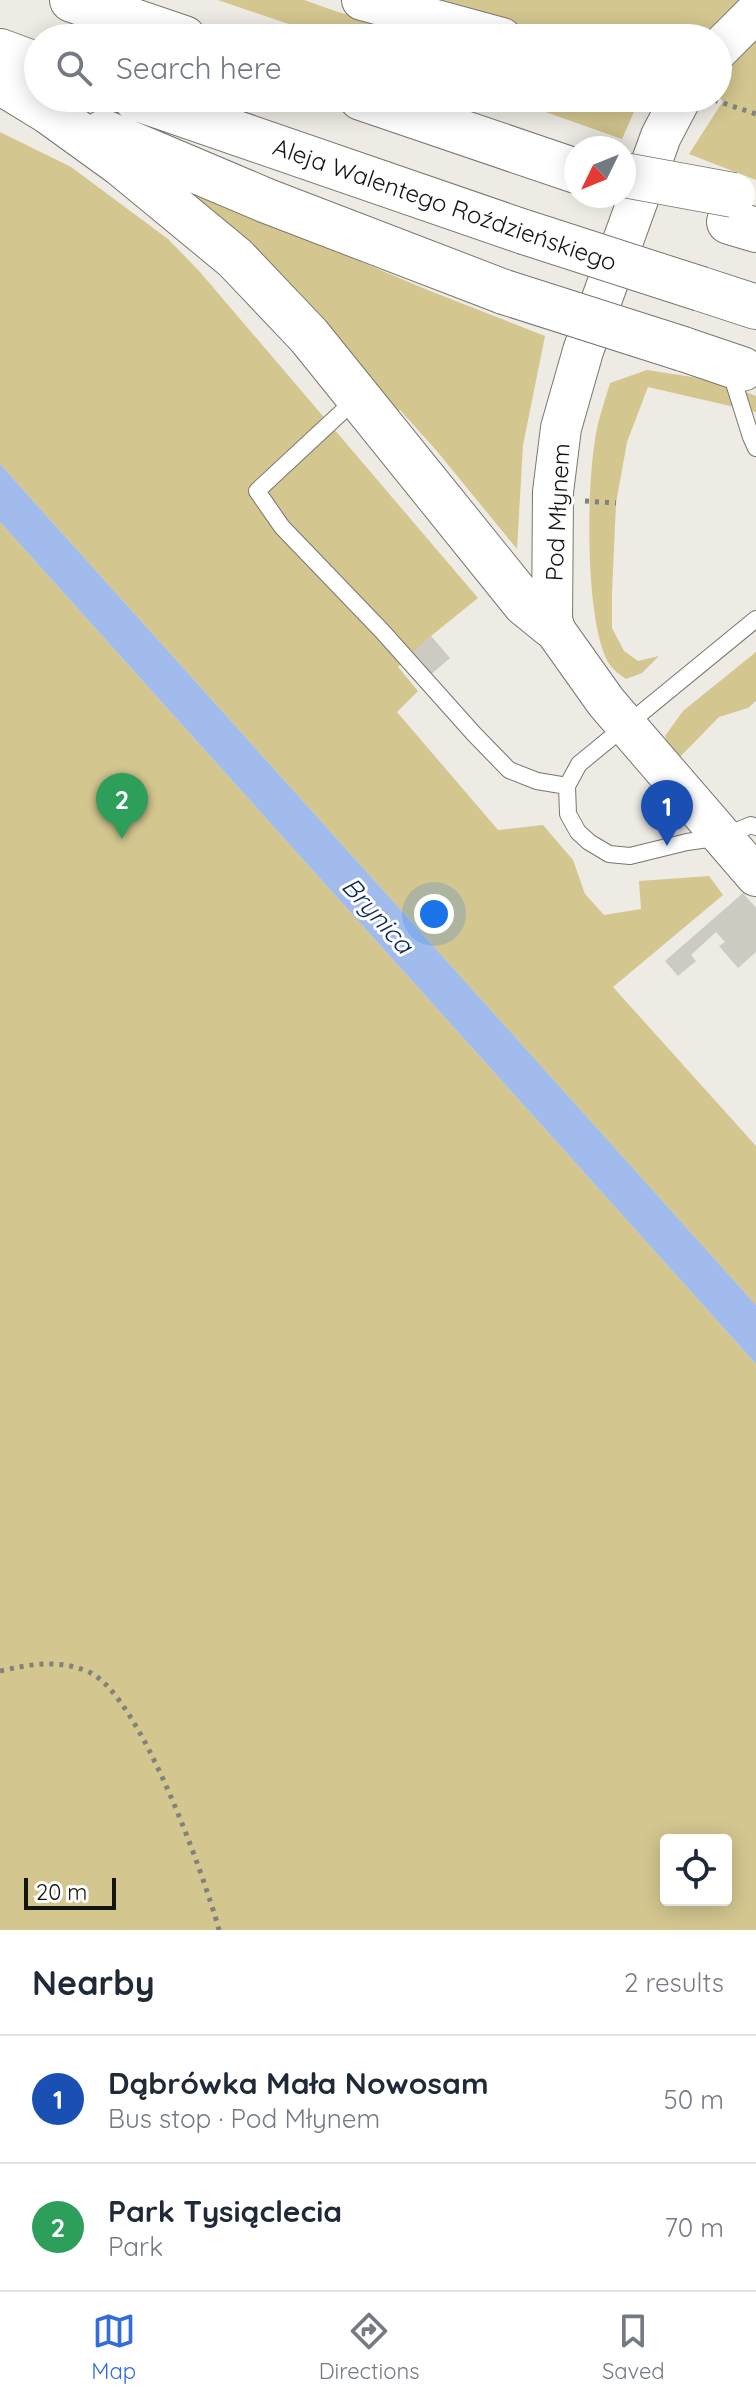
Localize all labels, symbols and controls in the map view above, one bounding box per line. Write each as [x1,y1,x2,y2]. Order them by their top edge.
search box [24,24,732,112]
icon: search [52,46,96,90]
text: Search here [116,49,282,87]
street label: Aleja Walentego Roździeńskiego [269,131,621,277]
north arrow [564,136,636,208]
street label: Pod Młynem [538,442,576,582]
pin: 2 [96,773,148,839]
pin: 1 [641,780,693,846]
water label: Brynica [335,870,422,961]
your location [414,894,454,934]
map controls [660,1834,732,1906]
button: locate [660,1834,732,1906]
scale bar [24,1874,116,1910]
text: 20 m [36,1878,87,1906]
text: Nearby [32,1961,155,2004]
text: 2 results [624,1966,724,1999]
text: Dąbrówka Mała Nowosam [108,2064,489,2102]
text: 1 [53,2083,63,2116]
text: 50 m [664,2083,724,2116]
text: Bus stop · Pod Młynem [108,2102,380,2135]
text: Park Tysiąclecia [108,2192,342,2230]
text: 2 [51,2211,65,2244]
text: 70 m [664,2211,724,2244]
text: Park [108,2230,163,2263]
tab: Map [91,2309,136,2385]
tab: Directions [319,2309,419,2385]
tab: Saved [602,2309,665,2385]

